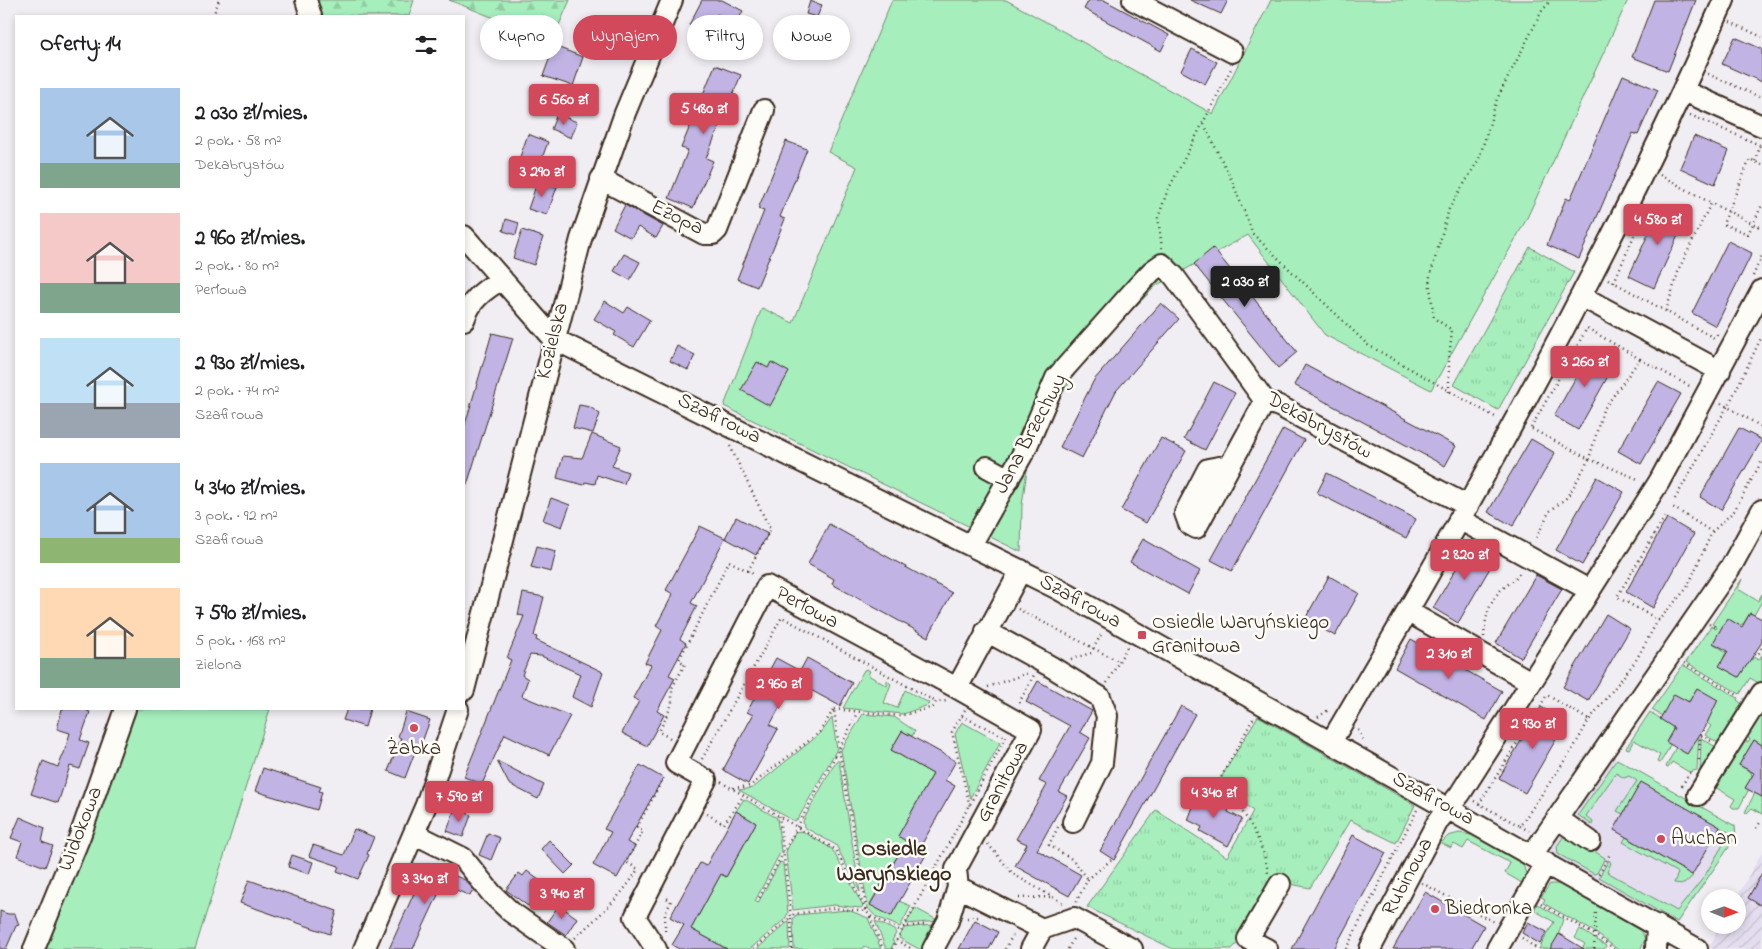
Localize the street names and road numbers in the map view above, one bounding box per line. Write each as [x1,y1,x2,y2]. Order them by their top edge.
street label: Ezopa [646,192,708,244]
street label: Kozielska [529,300,577,382]
street label: Jana Brzechwy [987,369,1077,500]
street label: Dekabrystów [1259,384,1377,469]
street label: Szafirowa [672,386,766,452]
street label: Szafirowa [1033,567,1127,637]
street label: Perłowa [770,579,844,637]
street label: Granitowa [969,736,1037,828]
street label: Szafirowa [1386,764,1480,834]
street label: Widokowa [51,782,111,876]
street label: Rubinowa [1375,833,1441,921]

